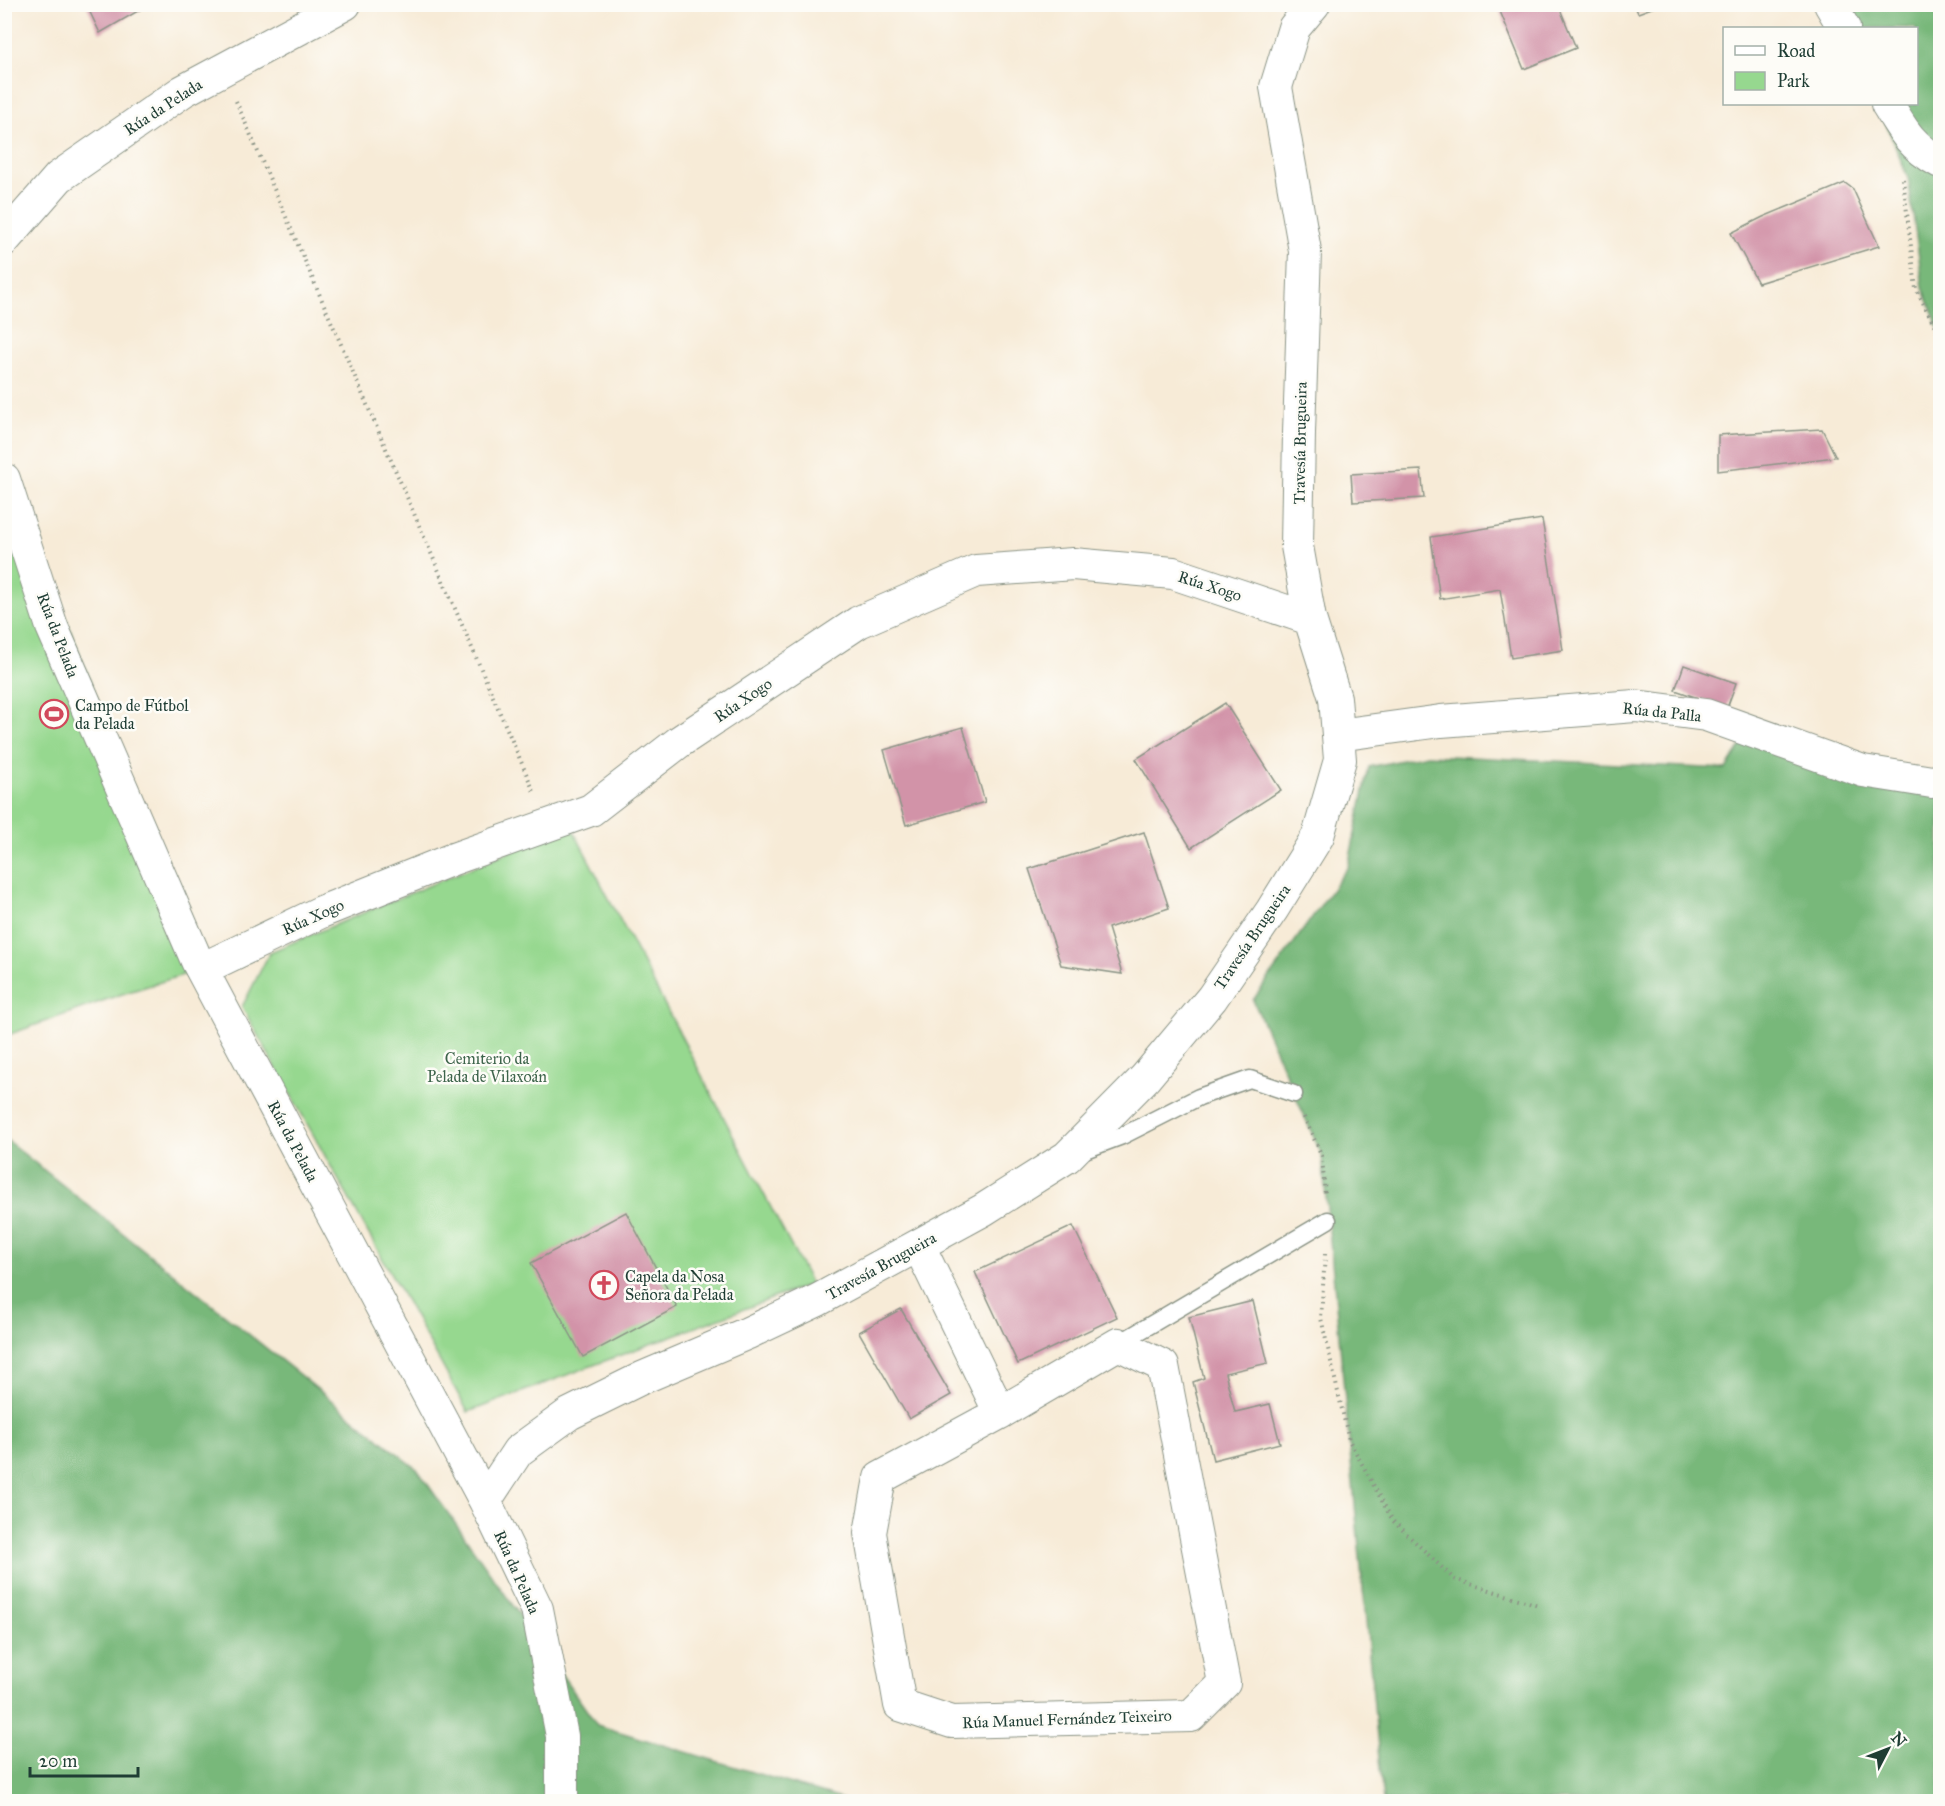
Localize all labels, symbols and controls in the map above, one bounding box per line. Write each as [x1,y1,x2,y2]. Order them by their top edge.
legend [1723,27,1918,105]
text: Road [1777,40,1815,62]
text: Park [1777,70,1810,92]
street label: Rúa da Pelada [120,75,206,139]
street label: Travesía Brugueira [1289,381,1312,505]
street label: Rúa Xogo [1176,567,1244,606]
street label: Rúa da Pelada [33,590,83,680]
street label: Rúa Xogo [710,674,776,727]
place label: Campo de Fútbol da Pelada [75,696,189,733]
sports icon: Campo de Fútbol da Pelada [38,698,70,730]
street label: Rúa da Palla [1622,698,1703,726]
street label: Travesía Brugueira [1210,881,1295,994]
street label: Rúa Xogo [279,895,347,940]
park label: Cemiterio da Pelada de Vilaxoán [427,1049,547,1086]
street label: Rúa da Pelada [264,1097,322,1185]
street label: Travesía Brugueira [823,1228,940,1305]
place label: Capela da Nosa Señora da Pelada [625,1267,734,1304]
church icon: Capela da Nosa Señora da Pelada [588,1269,620,1301]
street label: Rúa da Pelada [490,1527,544,1617]
street label: Rúa Manuel Fernández Teixeiro [962,1706,1172,1732]
north arrow [1858,1719,1918,1779]
text: N [1887,1728,1911,1751]
scale bar [30,1740,138,1778]
text: 20 m [39,1750,77,1772]

